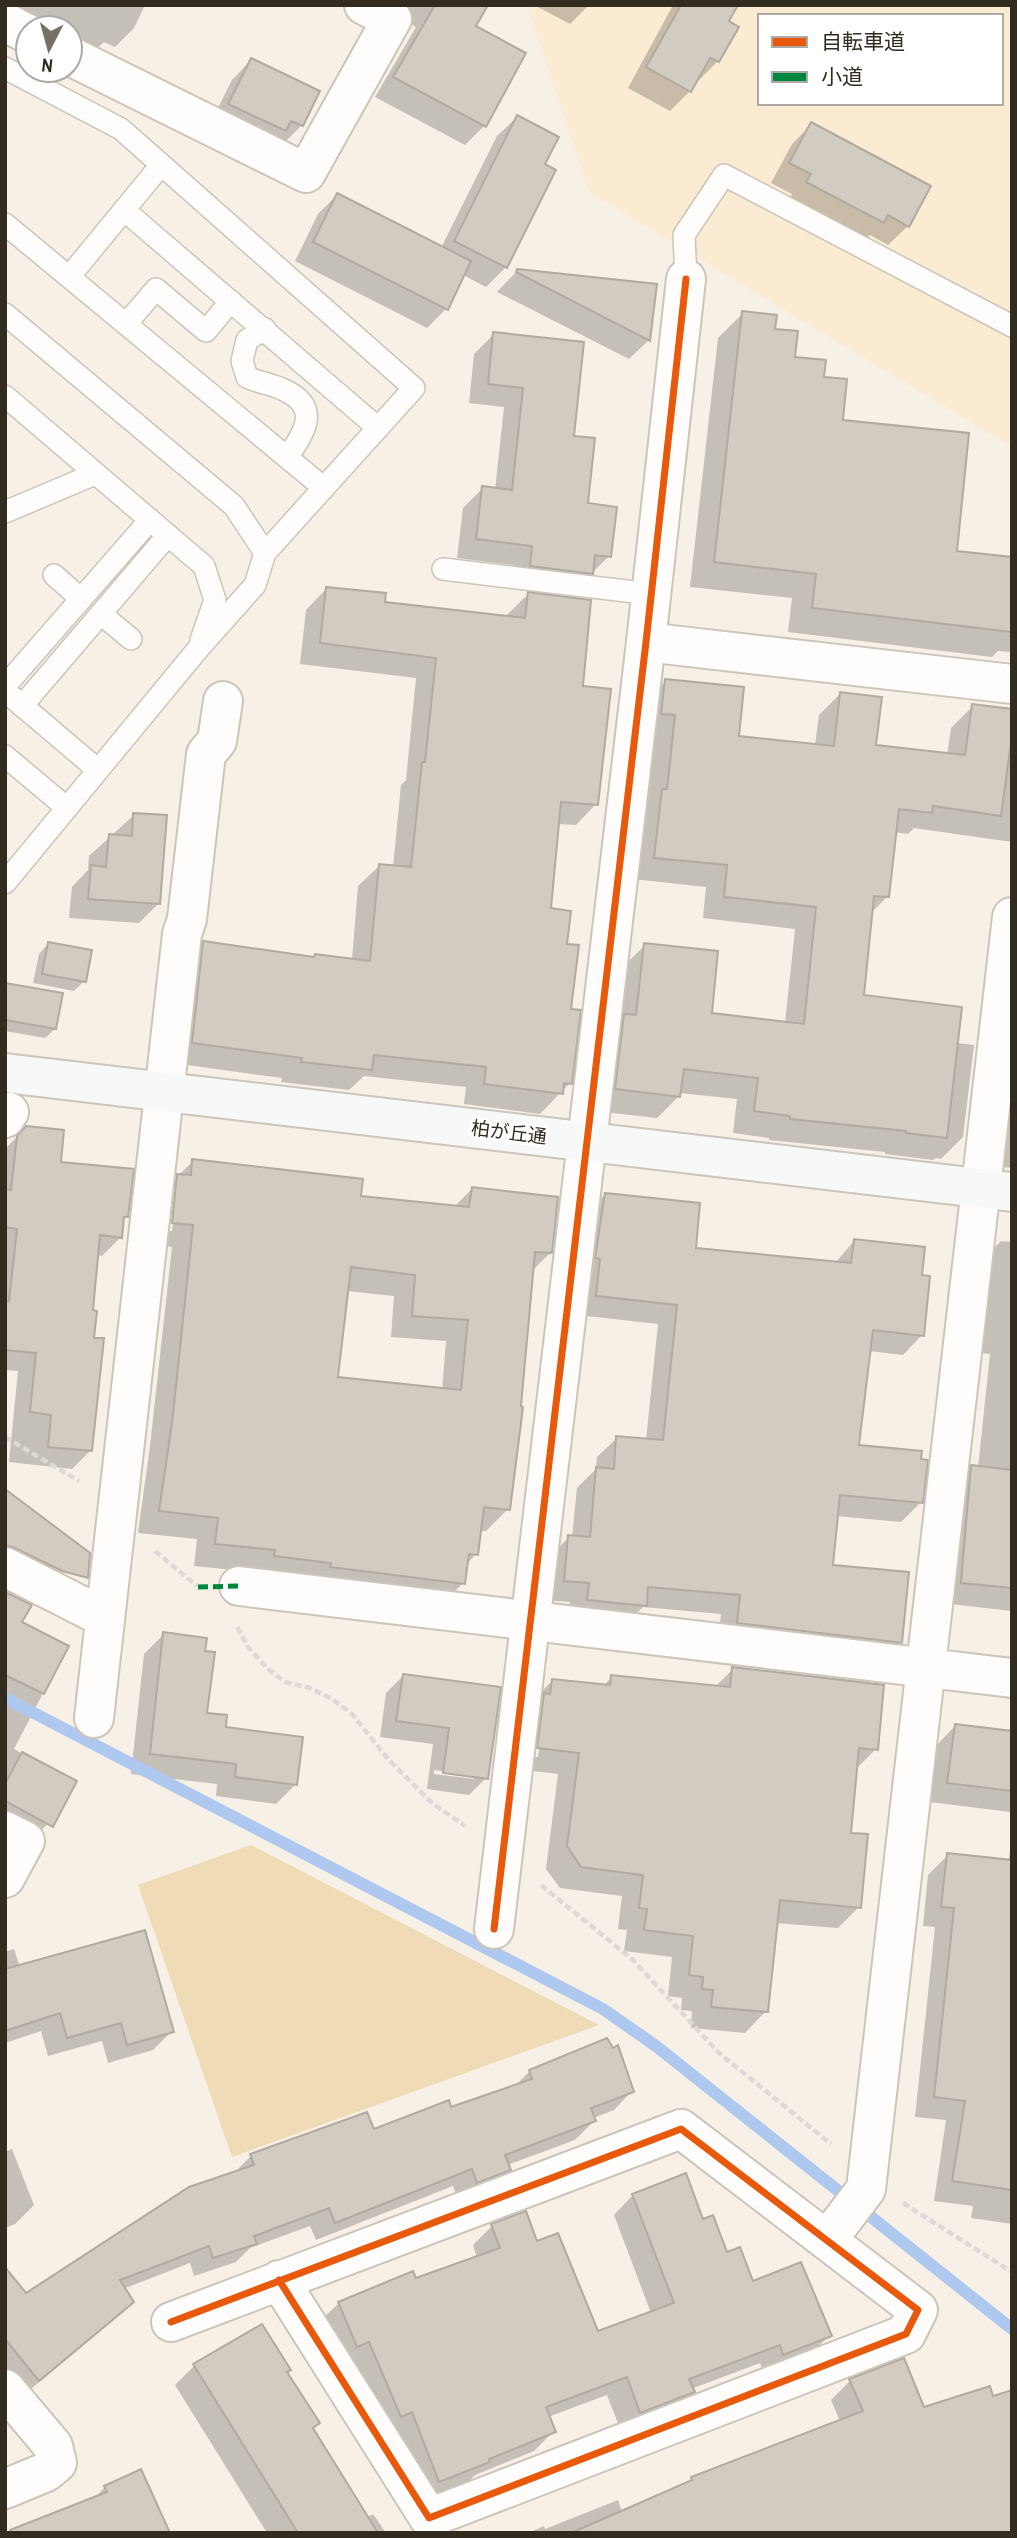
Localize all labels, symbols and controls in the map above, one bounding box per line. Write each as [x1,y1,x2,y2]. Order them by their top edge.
north arrow [14,14,84,84]
legend [758,14,1003,105]
text: 自転車道 [821,27,905,56]
text: N [40,52,54,79]
text: 小道 [821,62,863,91]
street label: 柏が丘通 [470,1114,548,1150]

